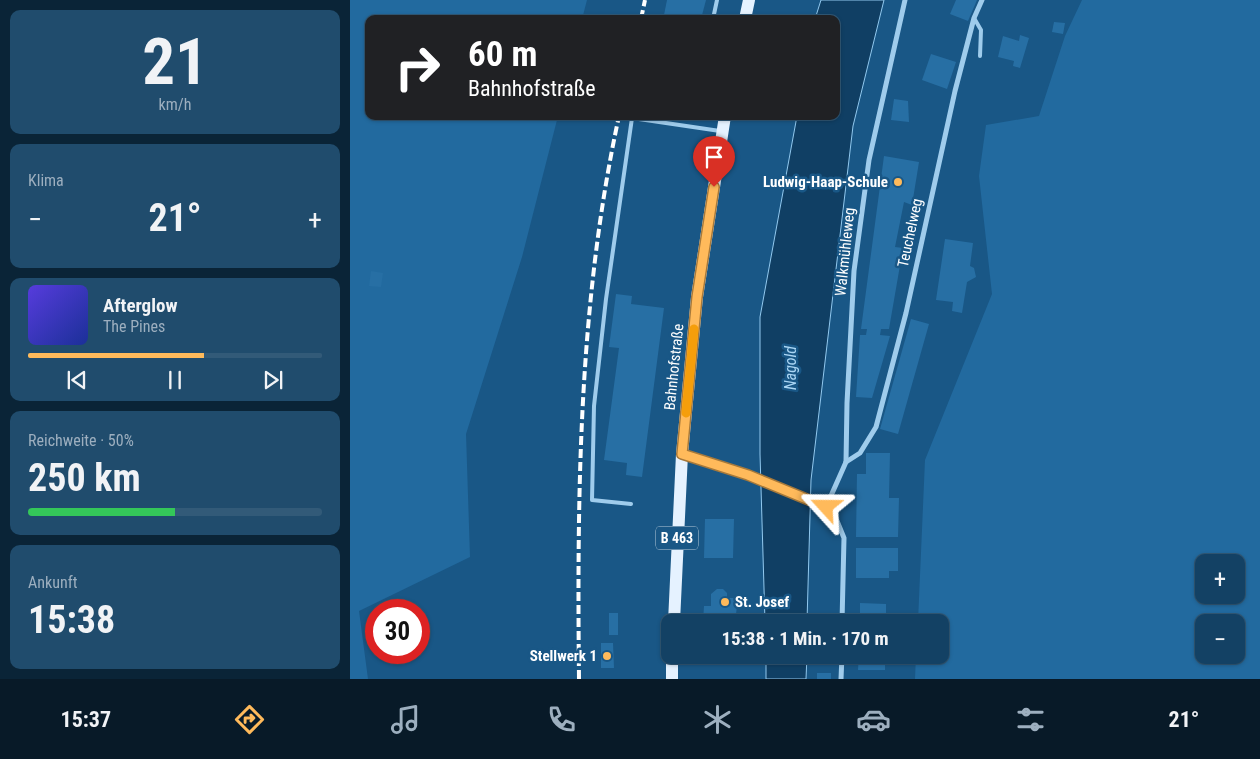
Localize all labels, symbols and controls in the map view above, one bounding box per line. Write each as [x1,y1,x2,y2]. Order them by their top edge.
text: 21 [142,24,208,100]
text: 60 m [468,34,537,75]
icon: right [385,35,450,100]
text: Bahnhofstraße [468,76,596,101]
text: km/h [159,95,191,114]
pin [693,136,735,187]
icon: arrive [700,143,728,171]
text: Klima [28,171,64,190]
place label: Ludwig-Haap-Schule [763,173,888,191]
marker: Ludwig-Haap-Schule [892,176,904,188]
text: 21° [148,196,202,240]
street label: Teuchelweg [894,197,926,269]
text: − [28,203,42,236]
text: + [308,203,322,236]
street label: Walkmühleweg [831,207,859,297]
text: Afterglow [103,294,177,317]
text: The Pines [103,317,165,336]
street label: Bahnhofstraße [661,323,687,411]
water label: Nagold [781,346,800,390]
icon: previous [63,366,91,394]
icon: pause [161,366,189,394]
icon: next [259,366,287,394]
text: Reichweite · 50% [28,431,134,450]
text: 250 km [28,456,141,500]
position arrow [799,480,851,532]
road number: B 463 [656,526,698,550]
map controls [1195,554,1245,664]
button: + [1195,554,1245,604]
text: Ankunft [28,573,77,592]
place label: St. Josef [735,593,789,611]
marker: St. Josef [719,596,731,608]
text: 15:38 [28,598,115,642]
speed limit sign: 30 [365,599,430,664]
button: − [1195,614,1245,664]
text: 15:38 · 1 Min. · 170 m [721,627,889,650]
place label: Stellwerk 1 [530,647,597,665]
marker: Stellwerk 1 [601,650,613,662]
icon: directions [232,702,267,737]
icon: music [388,702,423,737]
icon: phone [544,702,579,737]
icon: climate [700,702,735,737]
icon: car [856,702,891,737]
icon: filters [1013,702,1048,737]
text: 15:37 [61,707,111,732]
text: 21° [1169,707,1199,732]

